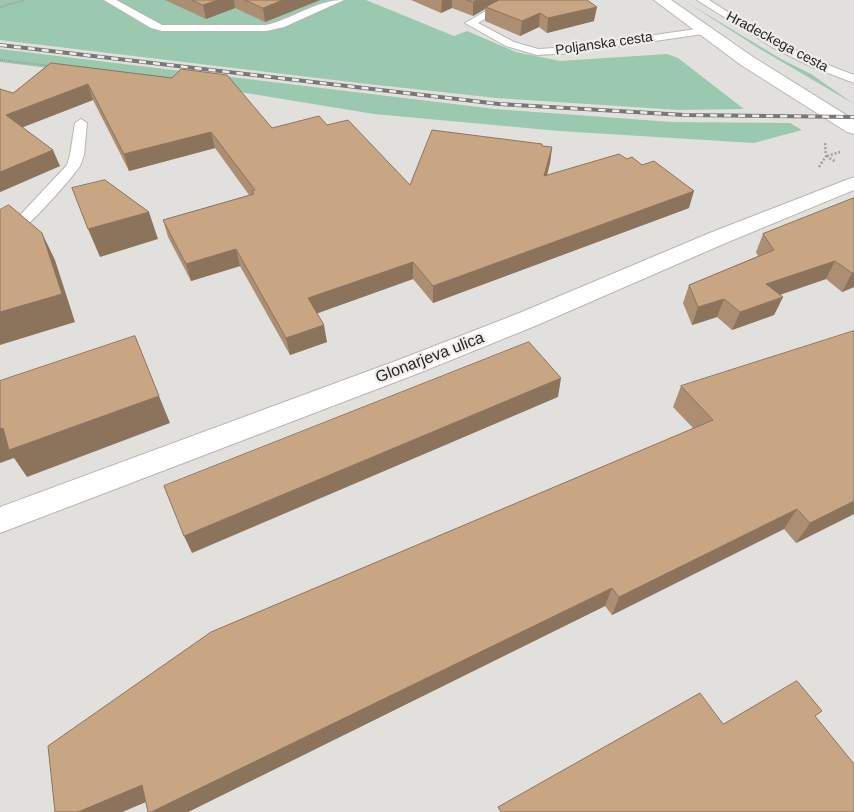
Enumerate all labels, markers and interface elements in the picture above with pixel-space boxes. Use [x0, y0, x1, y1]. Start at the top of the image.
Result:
street label: Hradeckega cesta [723, 8, 831, 76]
street label: Poljanska cesta [554, 29, 654, 59]
street label: Glonarjeva ulica [373, 328, 487, 388]

